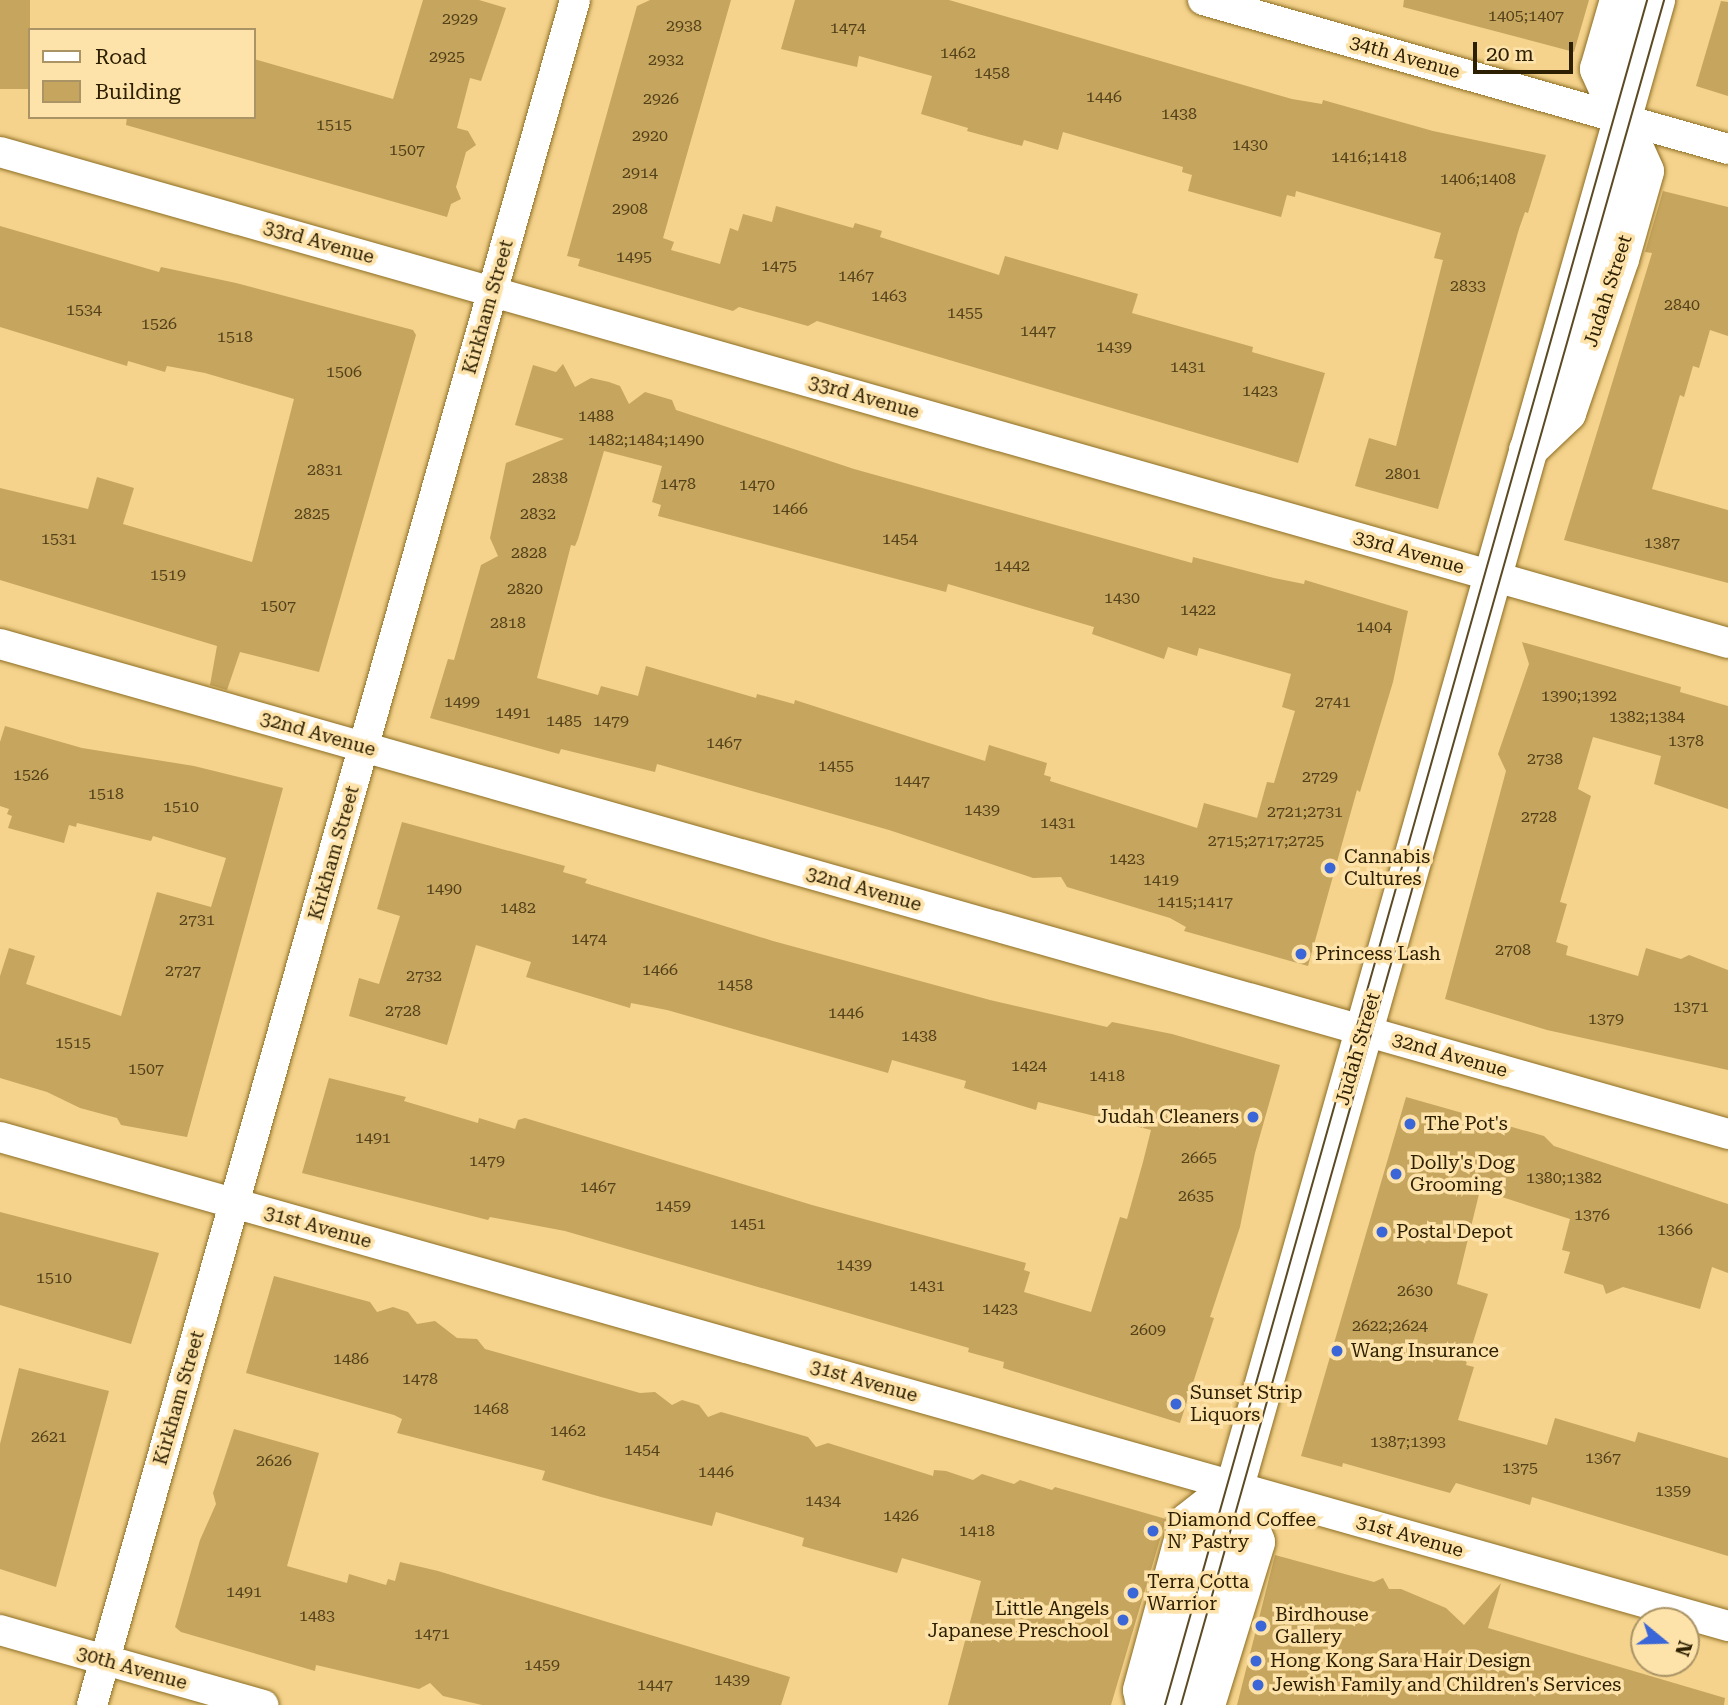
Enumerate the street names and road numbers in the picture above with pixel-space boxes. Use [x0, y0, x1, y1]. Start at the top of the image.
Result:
street label: 34th Avenue [1347, 30, 1463, 84]
street label: 33rd Avenue [261, 215, 377, 269]
street label: Judah Street [1579, 232, 1637, 350]
street label: Kirkham Street [458, 237, 518, 377]
street label: 33rd Avenue [806, 370, 922, 424]
street label: 33rd Avenue [1351, 525, 1467, 579]
street label: 32nd Avenue [258, 707, 378, 761]
street label: Kirkham Street [304, 783, 364, 923]
street label: 32nd Avenue [804, 862, 924, 916]
street label: Judah Street [1331, 990, 1385, 1108]
street label: 32nd Avenue [1390, 1028, 1510, 1082]
street label: 31st Avenue [262, 1201, 374, 1253]
street label: Kirkham Street [149, 1328, 209, 1468]
street label: 31st Avenue [808, 1355, 920, 1407]
street label: 31st Avenue [1354, 1510, 1466, 1562]
street label: 30th Avenue [74, 1641, 190, 1695]

